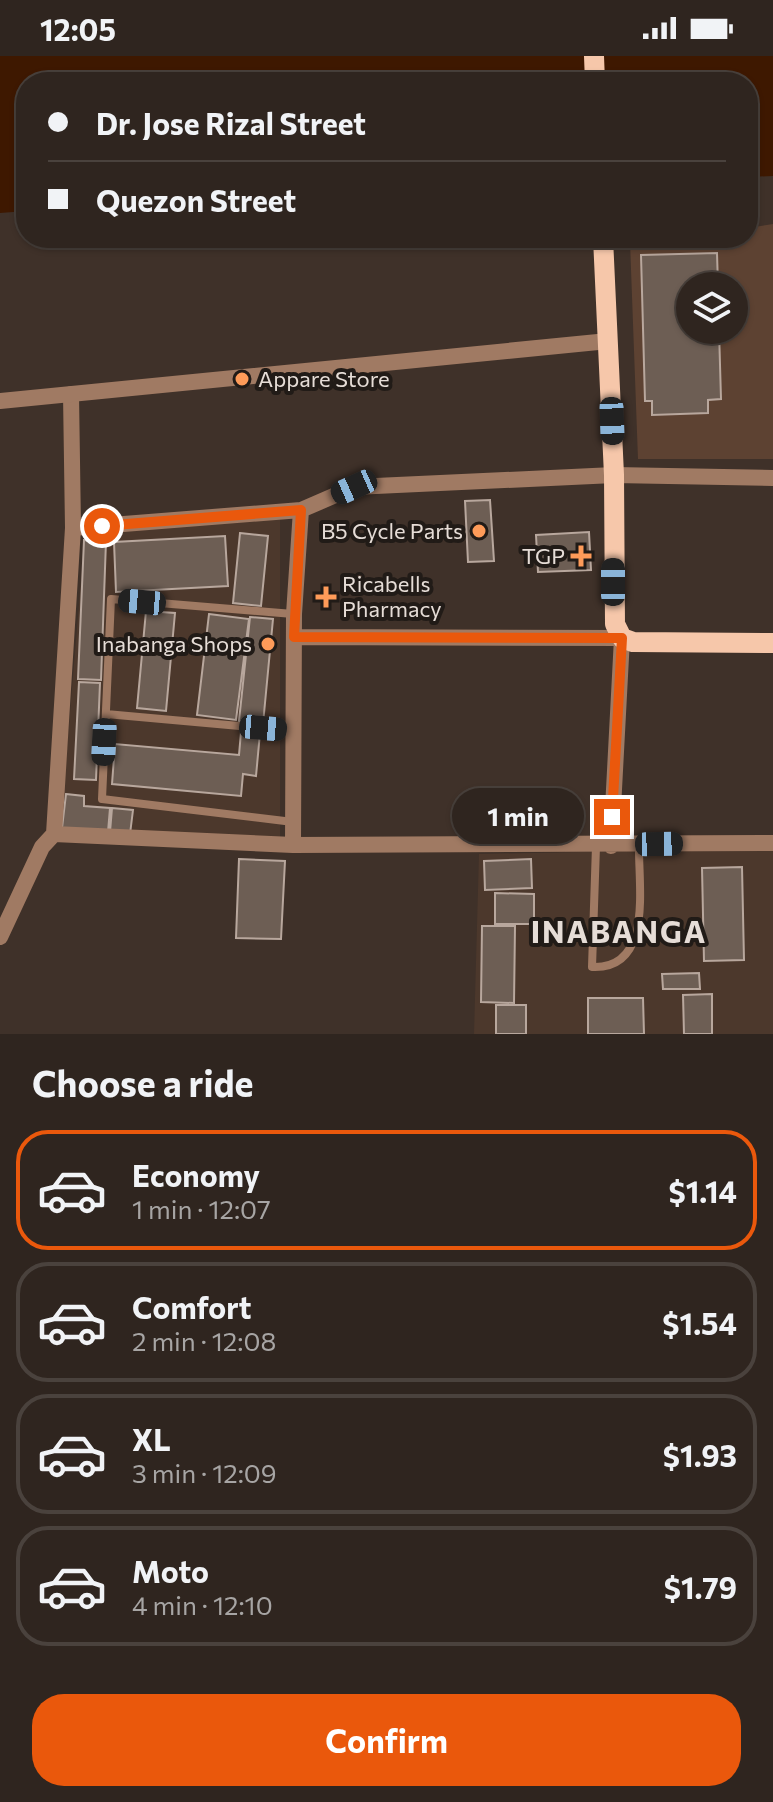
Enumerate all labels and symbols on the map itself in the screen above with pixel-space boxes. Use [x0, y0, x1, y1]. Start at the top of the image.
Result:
place label: Appare Store [258, 365, 390, 392]
marker: Appare Store [233, 370, 251, 388]
car [599, 397, 625, 445]
car [327, 466, 381, 508]
route start [84, 508, 120, 544]
place label: B5 Cycle Parts [321, 517, 463, 544]
marker: B5 Cycle Parts [470, 522, 488, 540]
place label: TGP [522, 542, 565, 569]
marker: TGP [572, 547, 590, 565]
car [601, 558, 625, 606]
place label: Ricabells Pharmacy [342, 570, 442, 622]
car [117, 588, 167, 616]
marker: Ricabells Pharmacy [317, 588, 335, 606]
place label: Inabanga Shops [96, 630, 252, 657]
marker: Inabanga Shops [259, 635, 277, 653]
car [238, 714, 288, 742]
car [91, 717, 117, 767]
callout: 1 min [452, 789, 584, 845]
route end [594, 799, 630, 835]
car [635, 832, 683, 856]
district label: INABANGA [531, 912, 707, 949]

